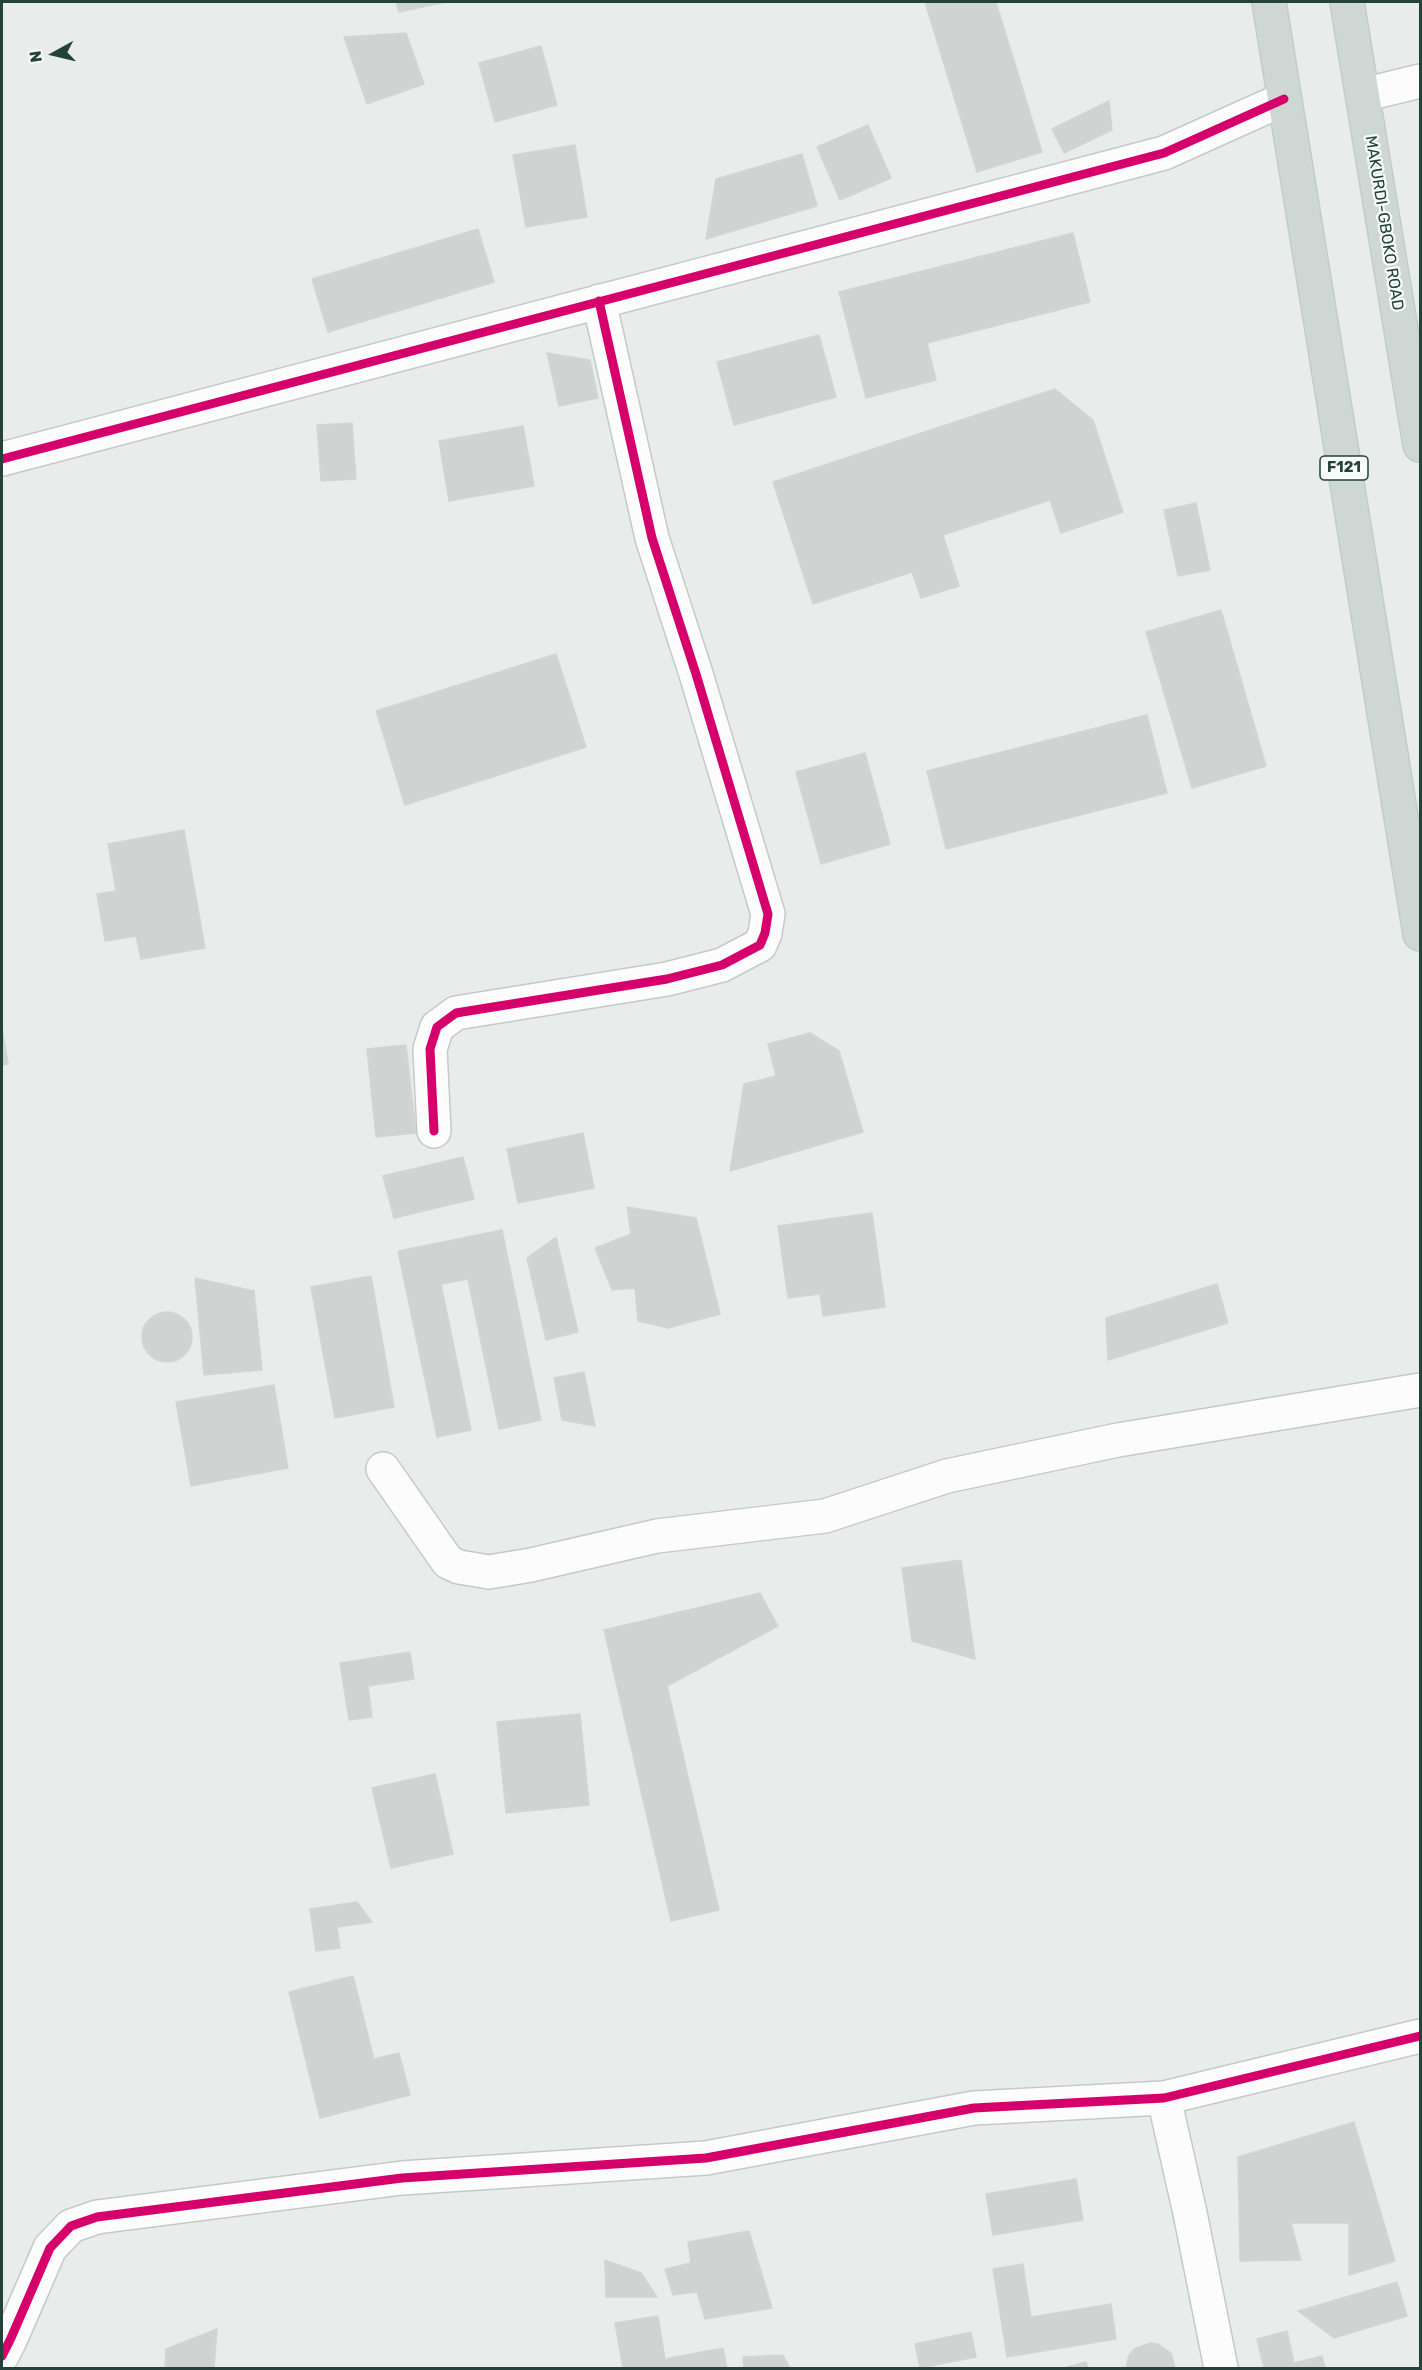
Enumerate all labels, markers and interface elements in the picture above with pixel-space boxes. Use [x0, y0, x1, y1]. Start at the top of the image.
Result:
north arrow [24, 24, 84, 84]
text: N [25, 50, 46, 64]
street label: MAKURDI-GBOKO ROAD [1361, 134, 1407, 312]
road number: F121 [1320, 456, 1368, 480]

